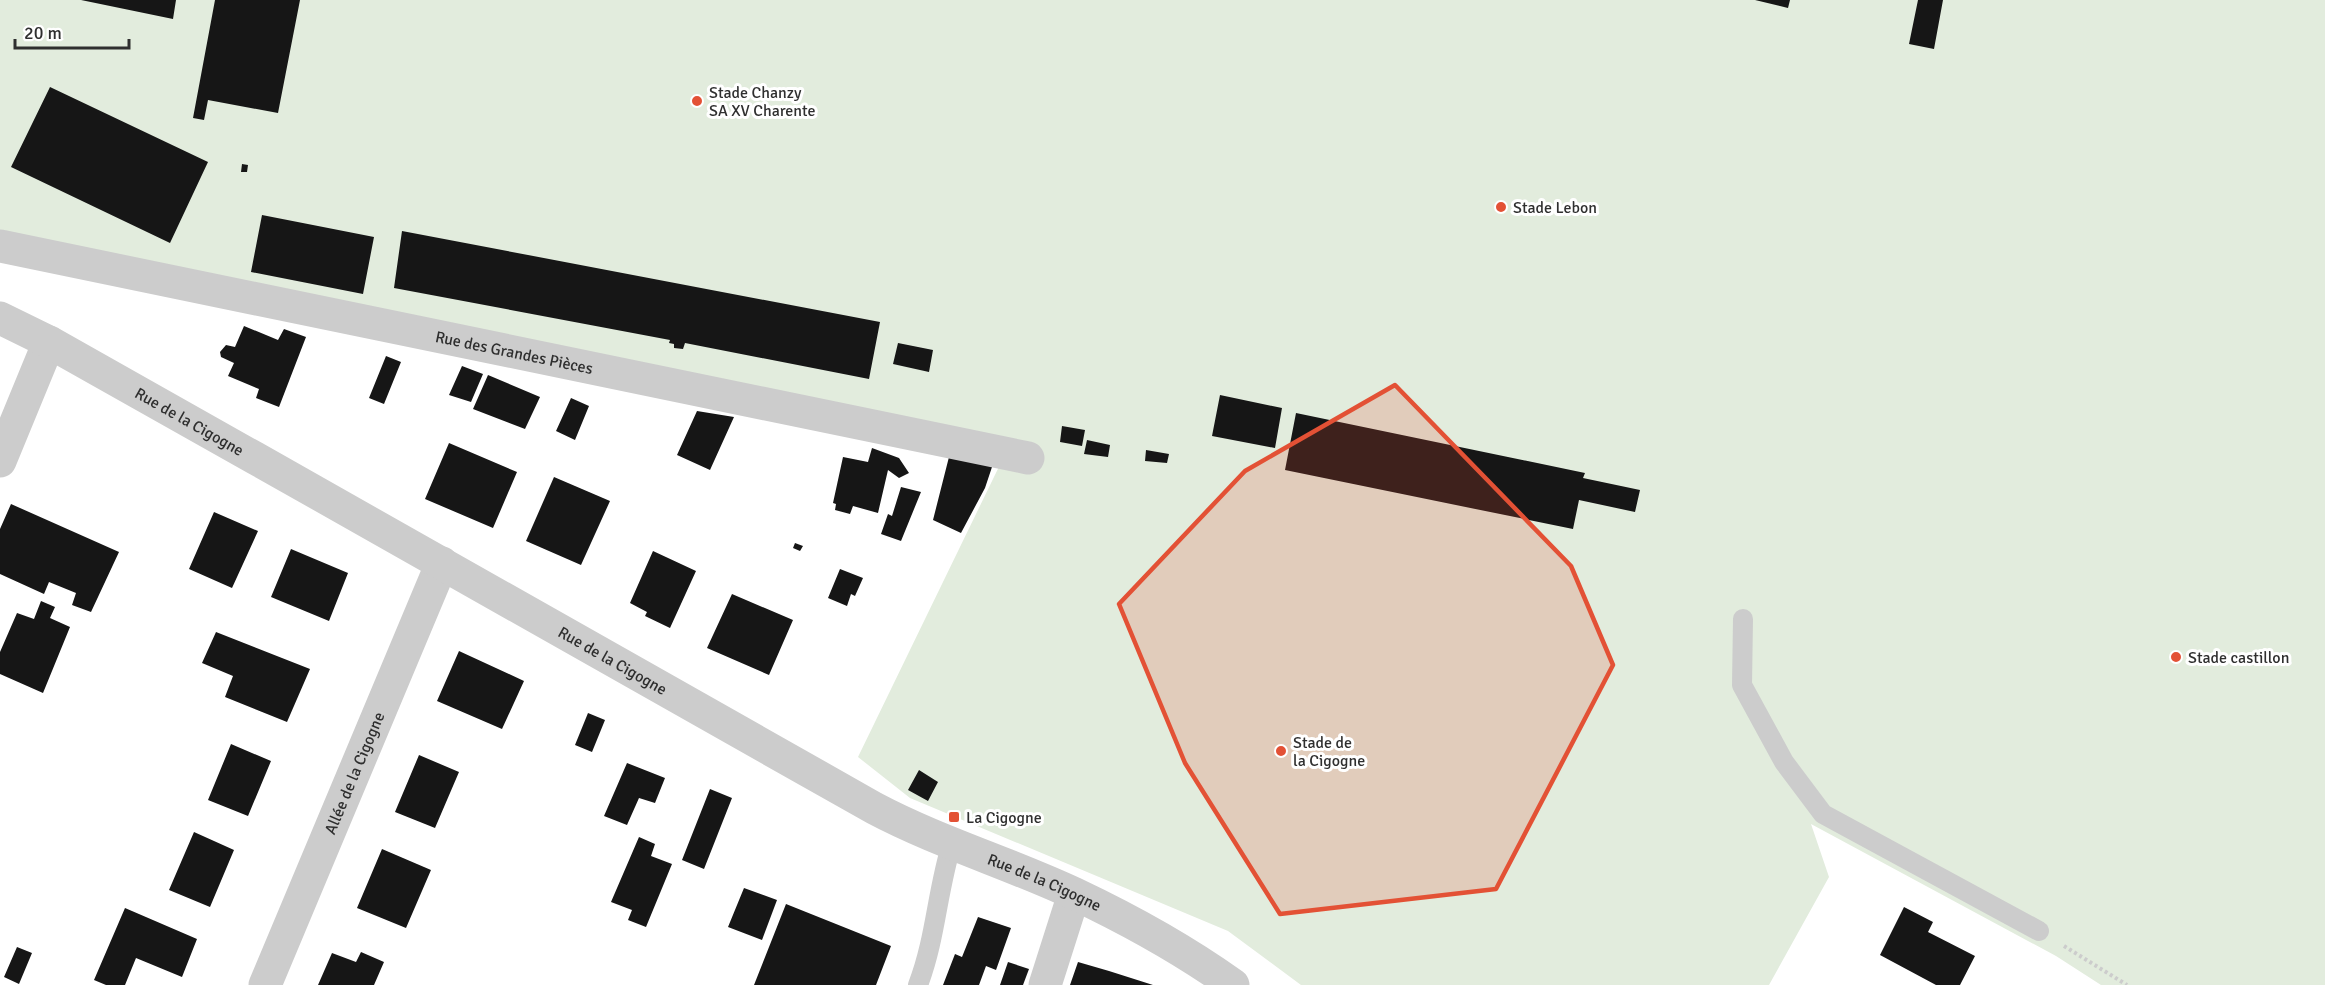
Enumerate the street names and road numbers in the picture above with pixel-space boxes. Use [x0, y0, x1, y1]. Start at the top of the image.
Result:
street label: Rue des Grandes Pièces [433, 327, 595, 379]
street label: Rue de la Cigogne [131, 383, 247, 461]
street label: Rue de la Cigogne [554, 622, 670, 700]
street label: Allée de la Cigogne [320, 709, 389, 837]
street label: Rue de la Cigogne [984, 850, 1104, 916]

